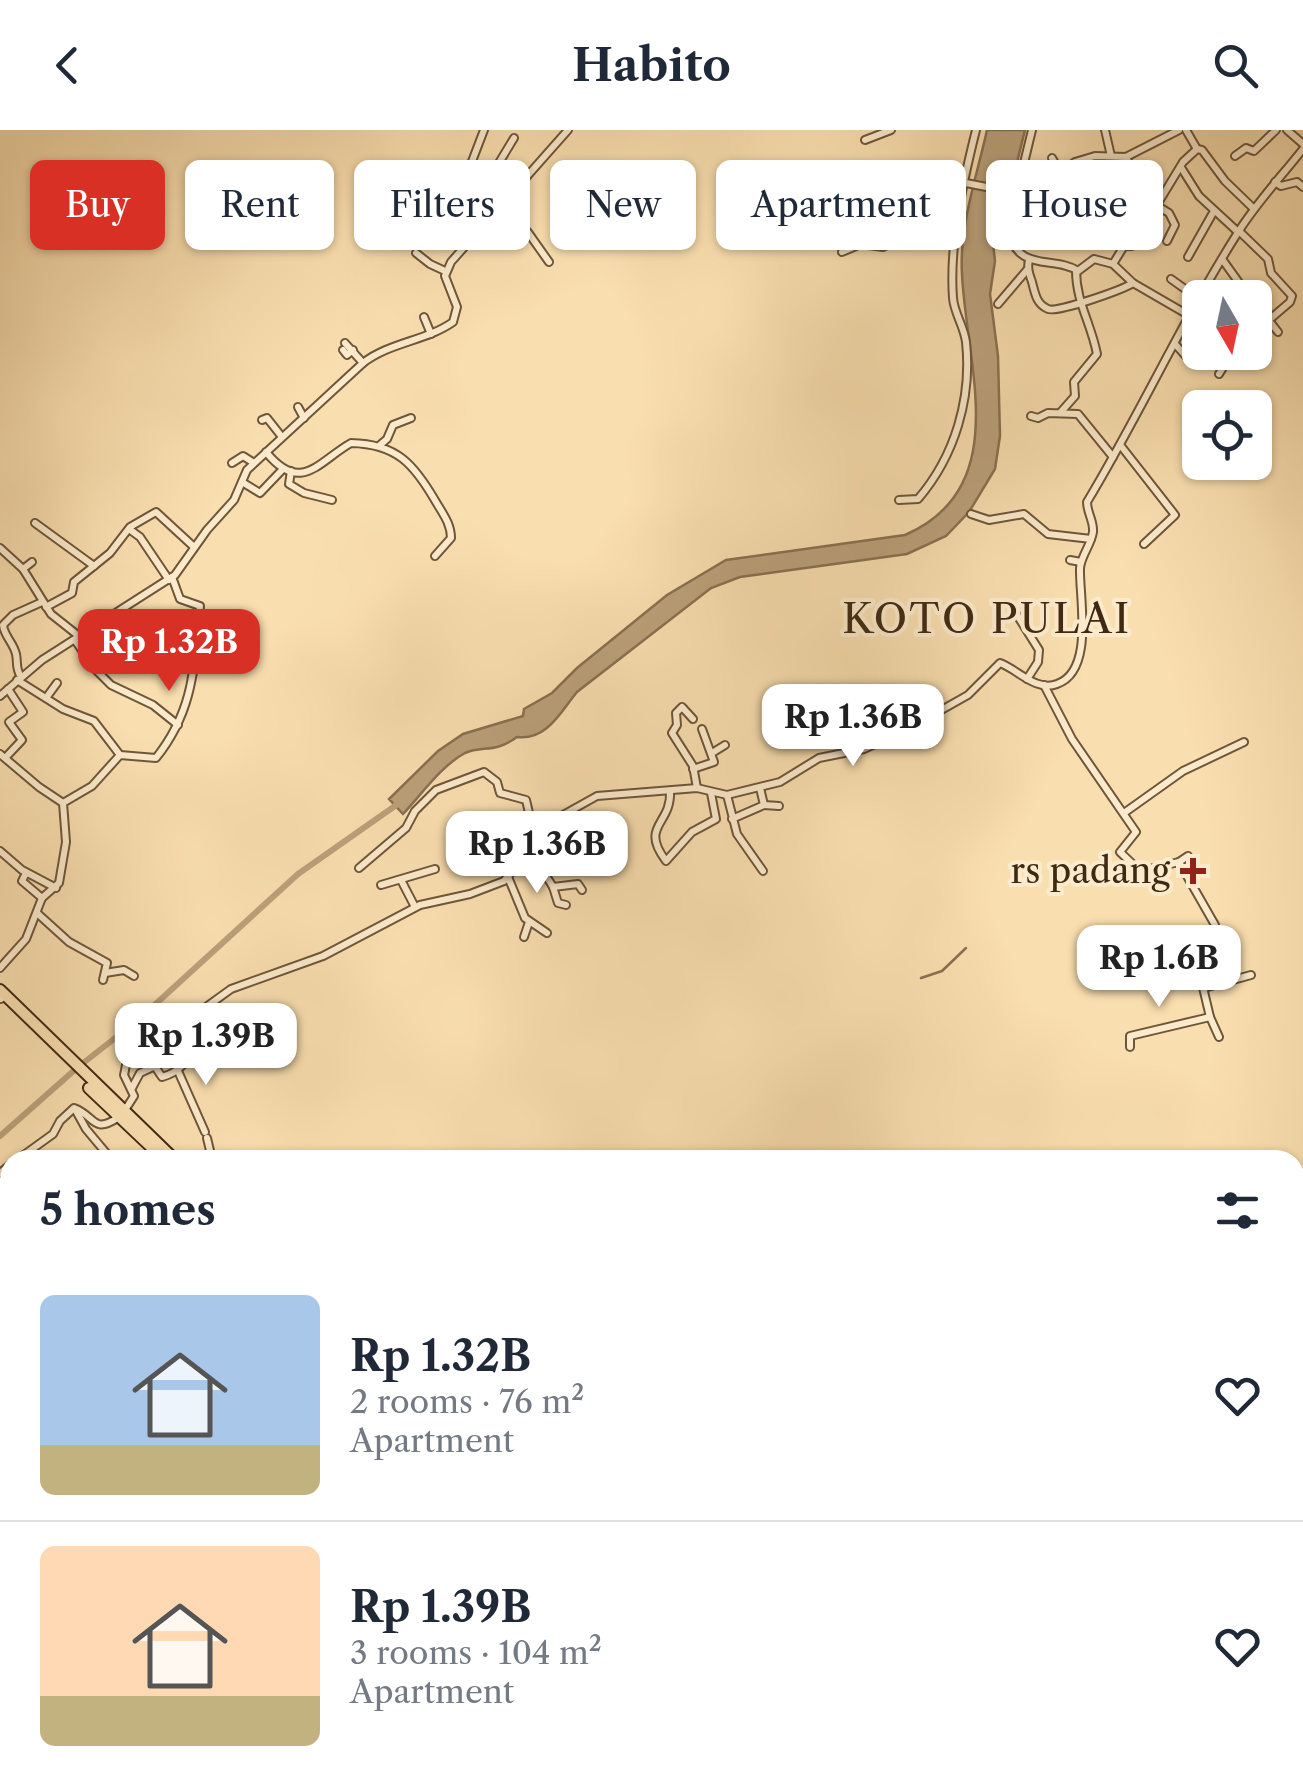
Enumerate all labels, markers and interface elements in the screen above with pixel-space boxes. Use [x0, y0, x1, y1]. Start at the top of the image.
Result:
text: Habito [572, 37, 731, 93]
icon: back [40, 38, 95, 93]
icon: search [1208, 38, 1263, 93]
chip: Buy [30, 160, 165, 250]
chip: Rent [185, 160, 334, 250]
chip: Filters [354, 160, 530, 250]
chip: New [550, 160, 696, 250]
chip: Apartment [716, 160, 966, 250]
chip: House [986, 160, 1163, 250]
north arrow [1182, 280, 1272, 370]
map controls [1182, 280, 1272, 480]
button: locate [1182, 390, 1272, 480]
district label: KOTO PULAI [842, 594, 1132, 643]
pin: Rp 1.32B [66, 609, 272, 694]
text: Rp 1.32B [100, 622, 238, 661]
pin: Rp 1.36B [750, 684, 956, 769]
text: Rp 1.36B [784, 697, 922, 736]
pin: Rp 1.36B [434, 811, 640, 896]
text: Rp 1.36B [468, 824, 606, 863]
place label: rs padang [1011, 849, 1171, 892]
marker: rs padang [1180, 858, 1206, 884]
pin: Rp 1.6B [1067, 925, 1251, 1010]
text: Rp 1.6B [1099, 938, 1219, 977]
pin: Rp 1.39B [103, 1003, 309, 1088]
text: Rp 1.39B [137, 1016, 275, 1055]
icon: filters [1210, 1183, 1265, 1238]
text: 5 homes [40, 1184, 216, 1236]
text: Rp 1.32B [350, 1330, 531, 1382]
icon: home [120, 1335, 240, 1455]
icon: heart [1210, 1368, 1265, 1423]
text: 2 rooms · 76 m² [350, 1382, 584, 1421]
text: Apartment [350, 1421, 514, 1460]
text: Rp 1.39B [350, 1581, 532, 1633]
icon: home [120, 1586, 240, 1706]
icon: heart [1210, 1619, 1265, 1674]
text: 3 rooms · 104 m² [350, 1633, 602, 1672]
text: Apartment [350, 1672, 514, 1711]

